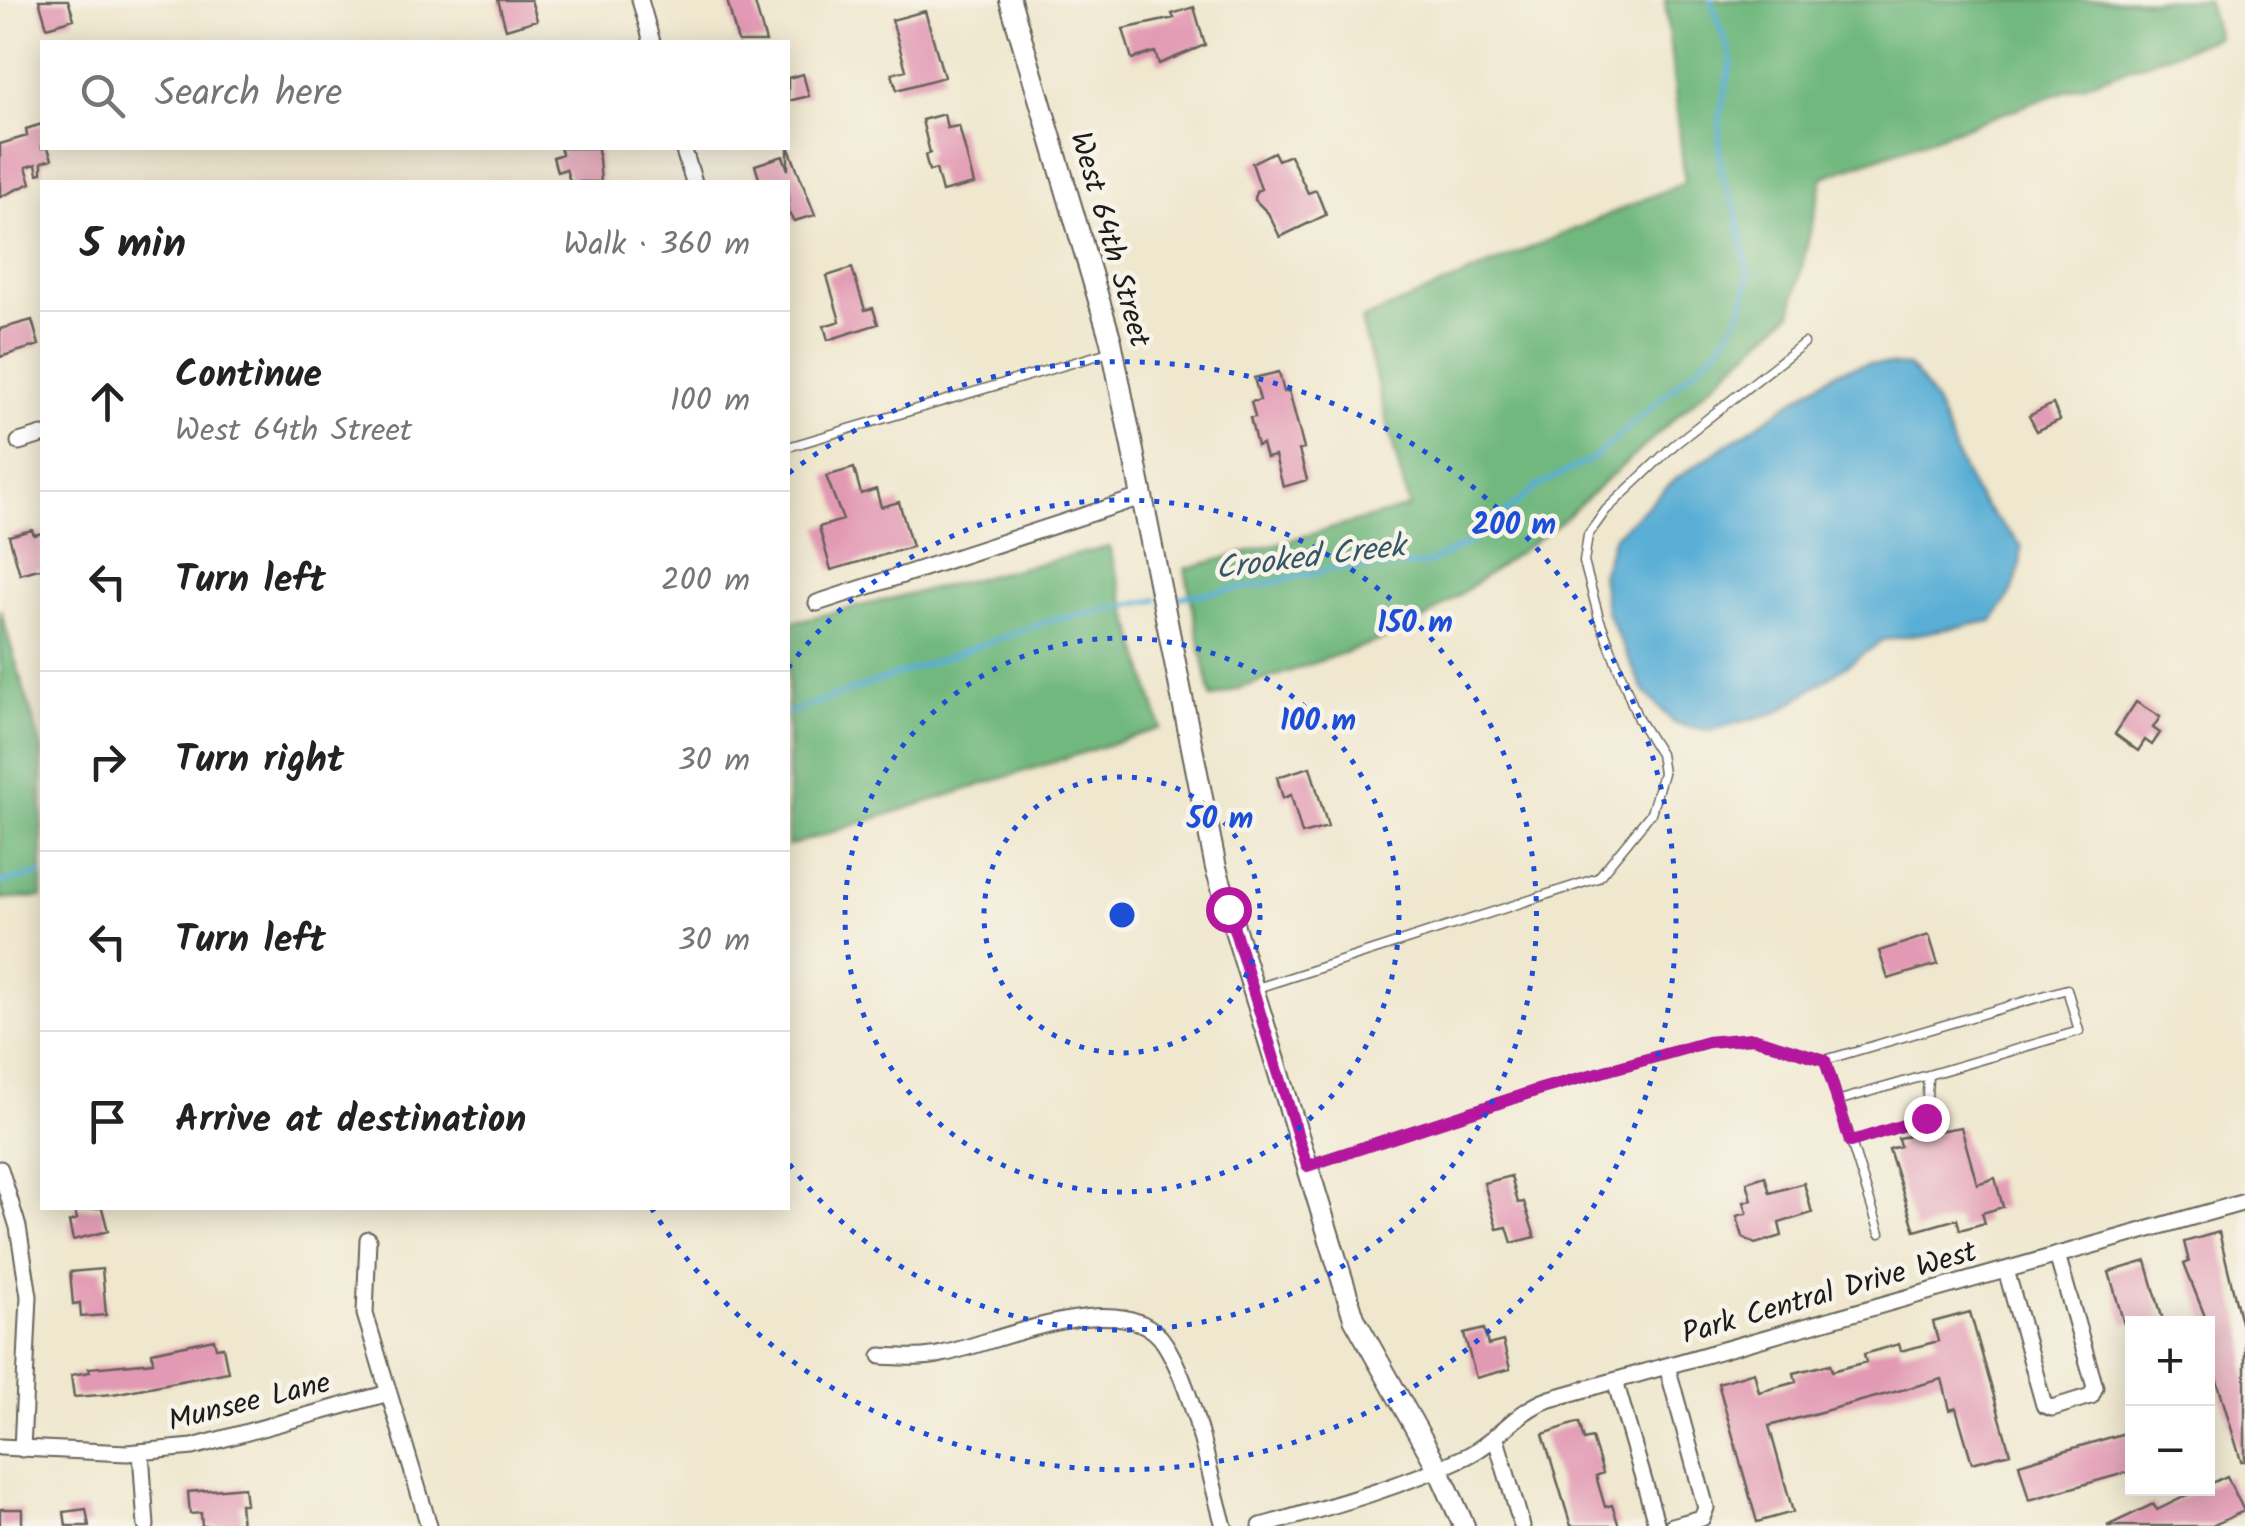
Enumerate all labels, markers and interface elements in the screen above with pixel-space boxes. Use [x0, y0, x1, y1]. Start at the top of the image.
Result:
search box [40, 40, 790, 150]
text: Search here [155, 65, 342, 125]
icon: search [75, 68, 130, 123]
street label: West 64th Street [1055, 126, 1163, 353]
text: 5 min [80, 212, 186, 279]
text: Walk · 360 m [564, 220, 750, 271]
text: Continue [175, 346, 322, 406]
icon: ahead [80, 374, 135, 429]
text: 100 m [670, 376, 750, 427]
text: West 64th Street [175, 406, 412, 457]
text: 200 m [1472, 502, 1556, 550]
water label: Crooked Creek [1213, 521, 1412, 595]
text: Turn left [175, 551, 326, 611]
icon: left [80, 554, 135, 609]
text: 200 m [661, 556, 750, 607]
text: 150 m [1377, 600, 1453, 648]
text: 100 m [1280, 698, 1356, 746]
text: Turn right [175, 731, 344, 791]
icon: right [80, 734, 135, 789]
text: 30 m [677, 736, 750, 787]
text: 50 m [1186, 796, 1253, 844]
route start [1206, 887, 1252, 933]
centre of rings [1104, 897, 1140, 933]
text: Turn left [175, 911, 326, 971]
icon: left [80, 914, 135, 969]
text: 30 m [677, 916, 750, 967]
text: Arrive at destination [175, 1091, 526, 1151]
icon: arrive [80, 1094, 135, 1149]
route end [1904, 1096, 1950, 1142]
street label: Park Central Drive West [1676, 1229, 1983, 1359]
map controls [2125, 1316, 2215, 1496]
button: + [2125, 1316, 2215, 1406]
street label: Munsee Lane [163, 1360, 336, 1446]
button: − [2125, 1406, 2215, 1496]

